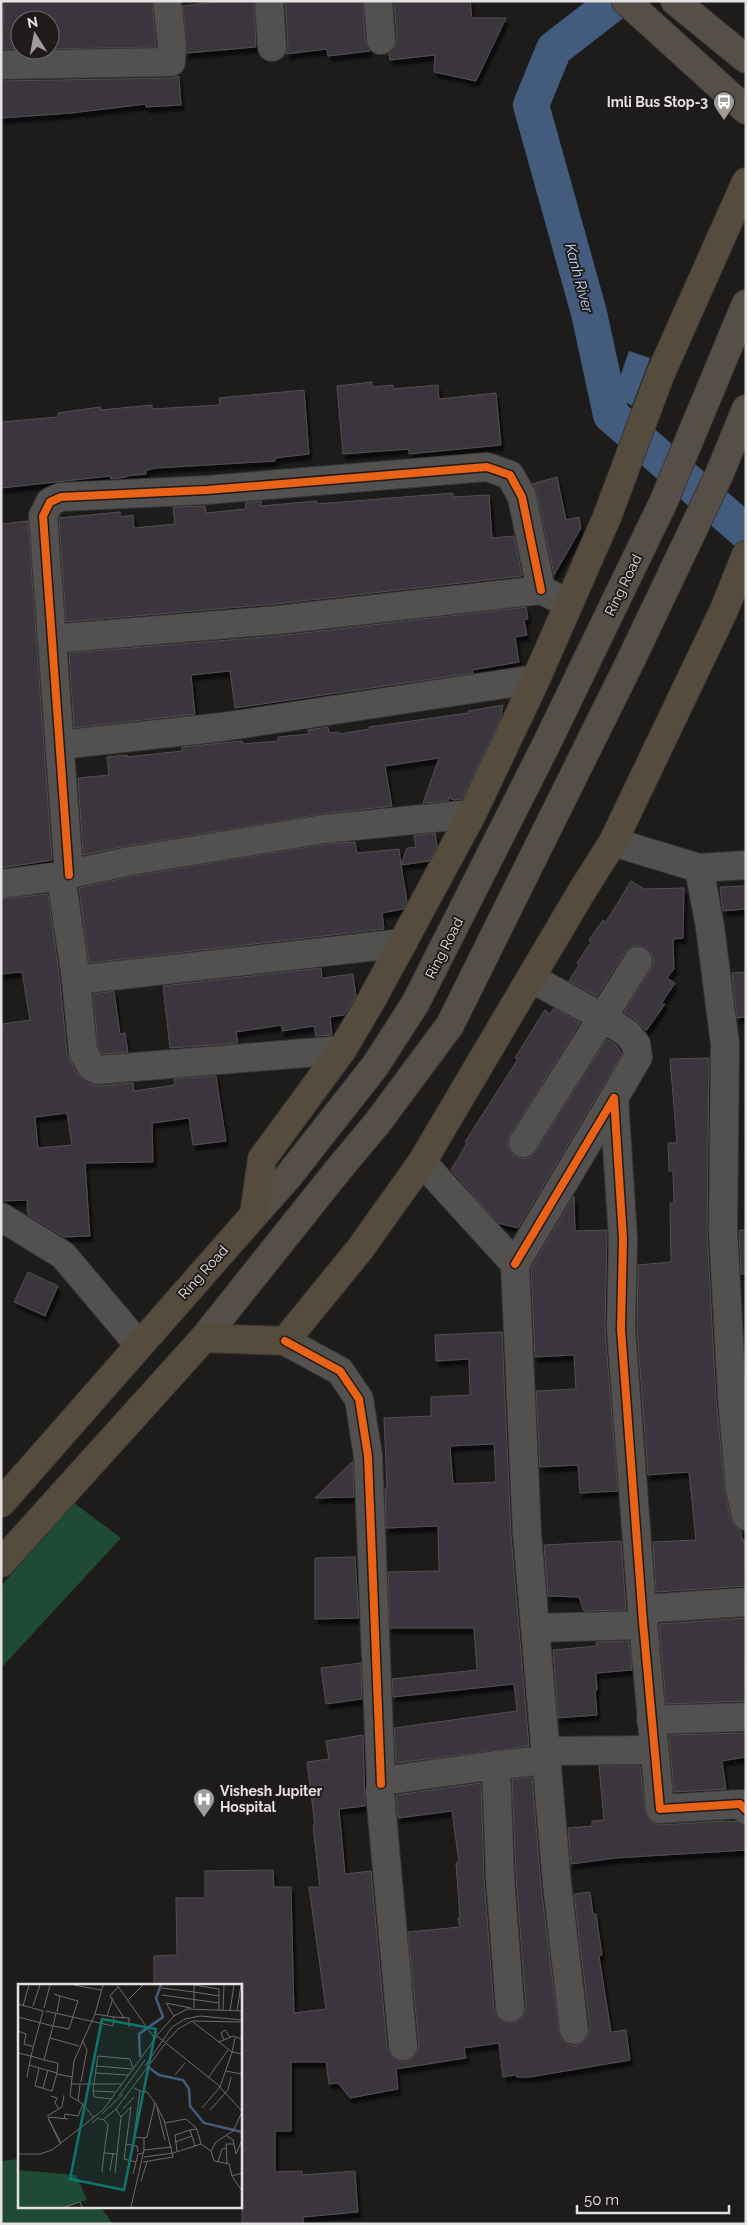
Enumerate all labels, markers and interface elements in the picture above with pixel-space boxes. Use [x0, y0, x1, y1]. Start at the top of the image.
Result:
north arrow [10, 10, 60, 60]
text: N [26, 13, 39, 31]
bus stop icon: Imli Bus Stop-3 [712, 90, 736, 121]
place label: Imli Bus Stop-3 [607, 94, 708, 110]
water label: Kanh River [561, 241, 597, 316]
street label: Ring Road [601, 552, 645, 618]
street label: Ring Road [422, 915, 466, 981]
street label: Ring Road [175, 1242, 231, 1302]
place label: Vishesh Jupiter Hospital [220, 1783, 323, 1815]
hospital icon: Vishesh Jupiter Hospital [192, 1787, 216, 1818]
inset map [18, 1984, 241, 2208]
scale bar [577, 2182, 730, 2214]
text: 50 m [584, 2191, 619, 2209]

